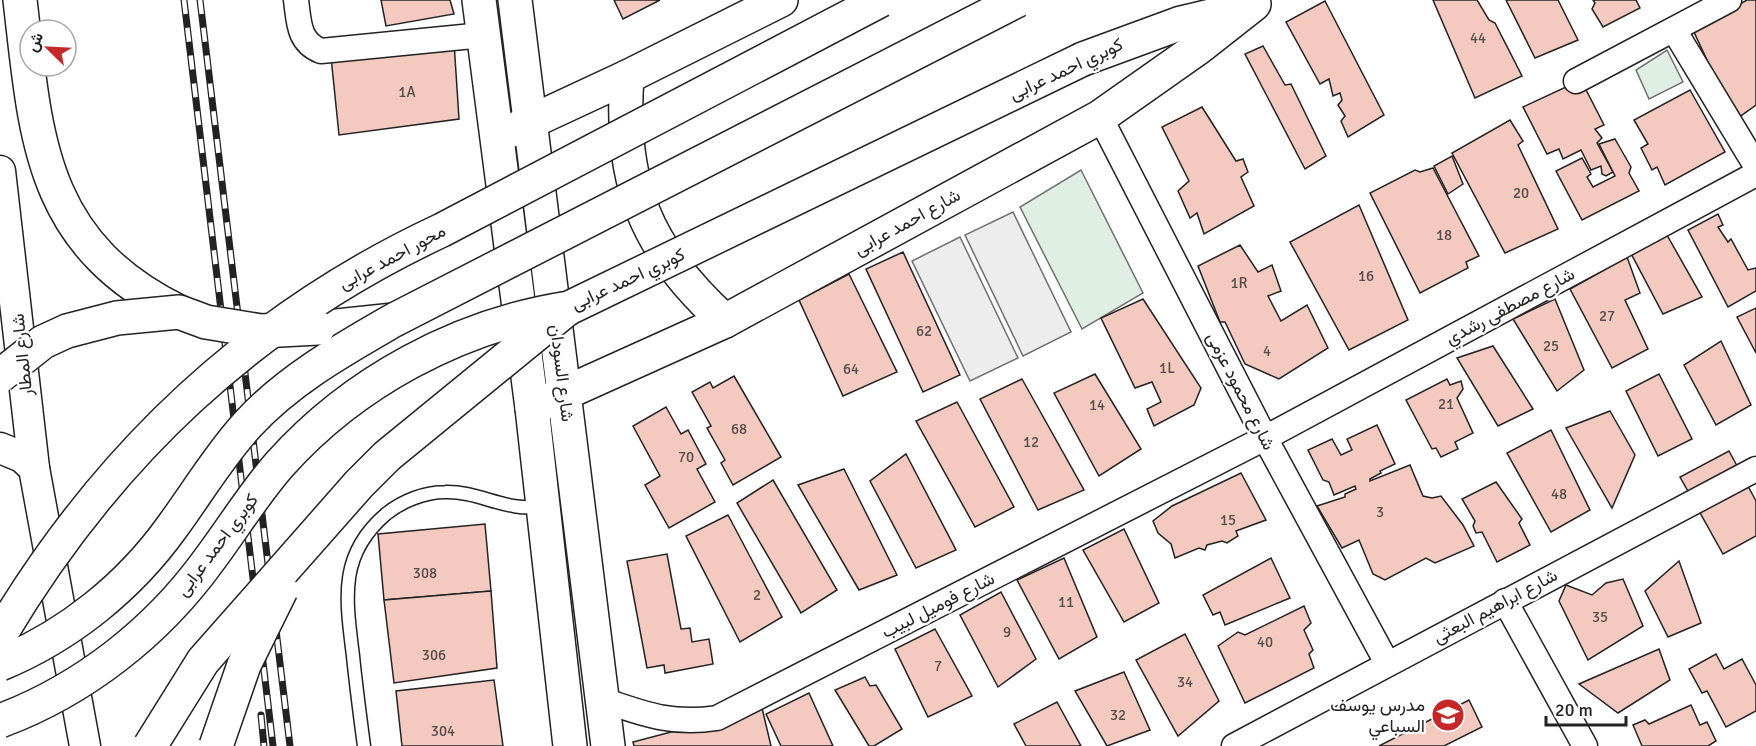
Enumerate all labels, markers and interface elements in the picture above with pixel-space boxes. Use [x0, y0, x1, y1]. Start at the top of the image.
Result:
north arrow [18, 18, 78, 78]
text: ش [22, 29, 48, 55]
house number: 44 [1470, 29, 1486, 47]
street label: كوبري احمد عرابى [1006, 33, 1128, 109]
house number: 1A [398, 83, 416, 101]
street label: شارع احمد عرابى [850, 184, 965, 261]
house number: 20 [1513, 184, 1529, 202]
street label: محور احمد عرابى [335, 220, 449, 294]
house number: 18 [1436, 226, 1452, 244]
street label: كوبري احمد عرابى [568, 243, 690, 319]
street label: شارع مصطفى رشدي [1442, 263, 1580, 353]
house number: 16 [1358, 267, 1374, 285]
house number: 1R [1230, 274, 1248, 292]
house number: 27 [1599, 307, 1615, 325]
street label: شارع المطار [7, 313, 38, 398]
house number: 62 [916, 322, 932, 340]
street label: شارع السودان [544, 323, 579, 423]
street label: شارع محمود عزمى [1201, 328, 1280, 454]
house number: 25 [1543, 337, 1559, 355]
house number: 4 [1263, 342, 1271, 360]
house number: 1L [1159, 359, 1175, 377]
house number: 64 [843, 360, 859, 378]
house number: 21 [1438, 395, 1454, 413]
house number: 14 [1089, 396, 1105, 414]
house number: 68 [731, 420, 747, 438]
house number: 12 [1023, 433, 1039, 451]
house number: 70 [678, 448, 694, 466]
house number: 48 [1551, 485, 1567, 503]
street label: كوبري احمد عرابى [171, 489, 266, 603]
house number: 3 [1376, 503, 1384, 521]
house number: 15 [1220, 511, 1236, 529]
house number: 308 [413, 564, 437, 582]
street label: شارع ابراهيم البعثى [1429, 564, 1562, 649]
street label: شارع فوميل لبيب [878, 567, 999, 644]
house number: 2 [753, 586, 761, 604]
house number: 11 [1058, 593, 1074, 611]
house number: 35 [1592, 608, 1608, 626]
house number: 9 [1003, 623, 1011, 641]
house number: 40 [1257, 633, 1273, 651]
house number: 306 [422, 646, 446, 664]
house number: 7 [934, 657, 942, 675]
house number: 34 [1177, 673, 1193, 691]
scale bar [1546, 689, 1626, 727]
place label: مدرس يوسف السباعي [1330, 694, 1425, 741]
school or university icon: مدرس يوسف السباعي [1430, 697, 1466, 733]
text: 20 m [1555, 699, 1593, 721]
house number: 32 [1110, 706, 1126, 724]
house number: 304 [431, 722, 455, 740]

